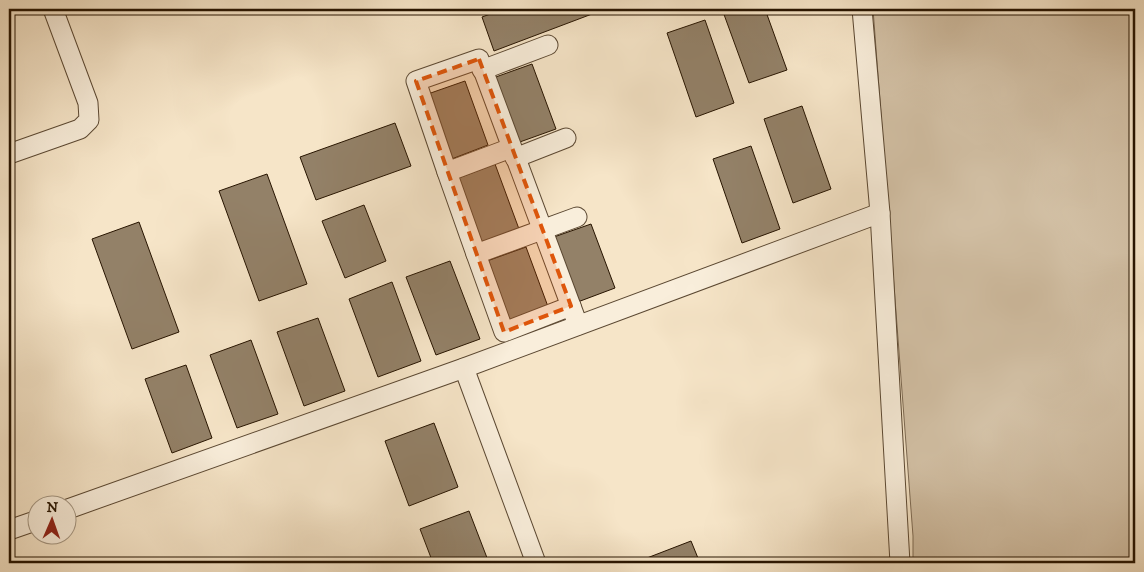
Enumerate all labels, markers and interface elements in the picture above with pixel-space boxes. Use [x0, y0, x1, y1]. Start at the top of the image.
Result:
north arrow [28, 494, 78, 544]
text: N [46, 499, 59, 517]

